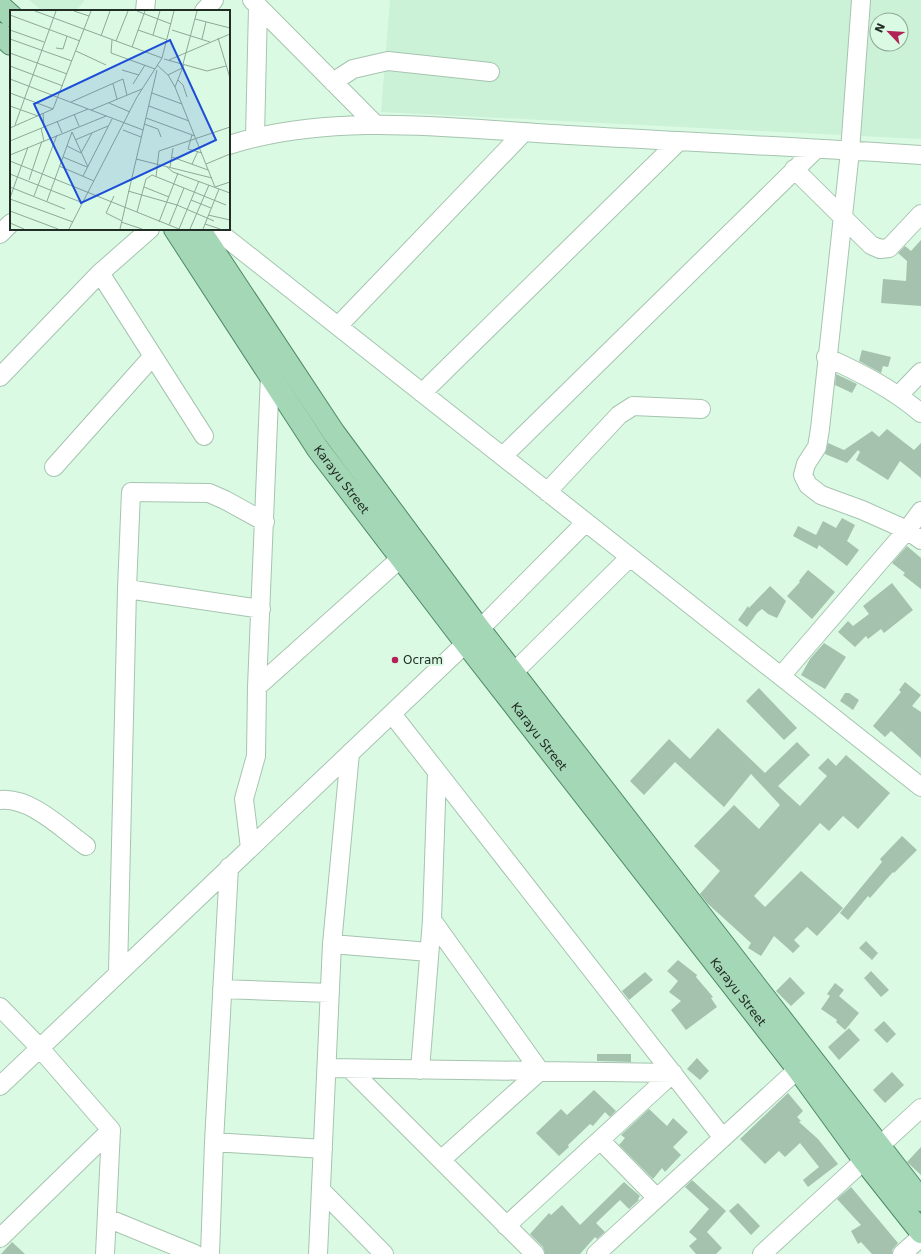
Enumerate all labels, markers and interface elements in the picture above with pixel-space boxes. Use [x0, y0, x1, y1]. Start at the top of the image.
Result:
inset map [10, 10, 230, 230]
north arrow [869, 12, 909, 52]
text: N [873, 21, 888, 35]
street label: Karayu Street [311, 443, 372, 517]
place label: Ocram [403, 653, 443, 667]
marker: Ocram [390, 655, 400, 665]
street label: Karayu Street [508, 700, 570, 774]
street label: Karayu Street [707, 955, 769, 1029]

